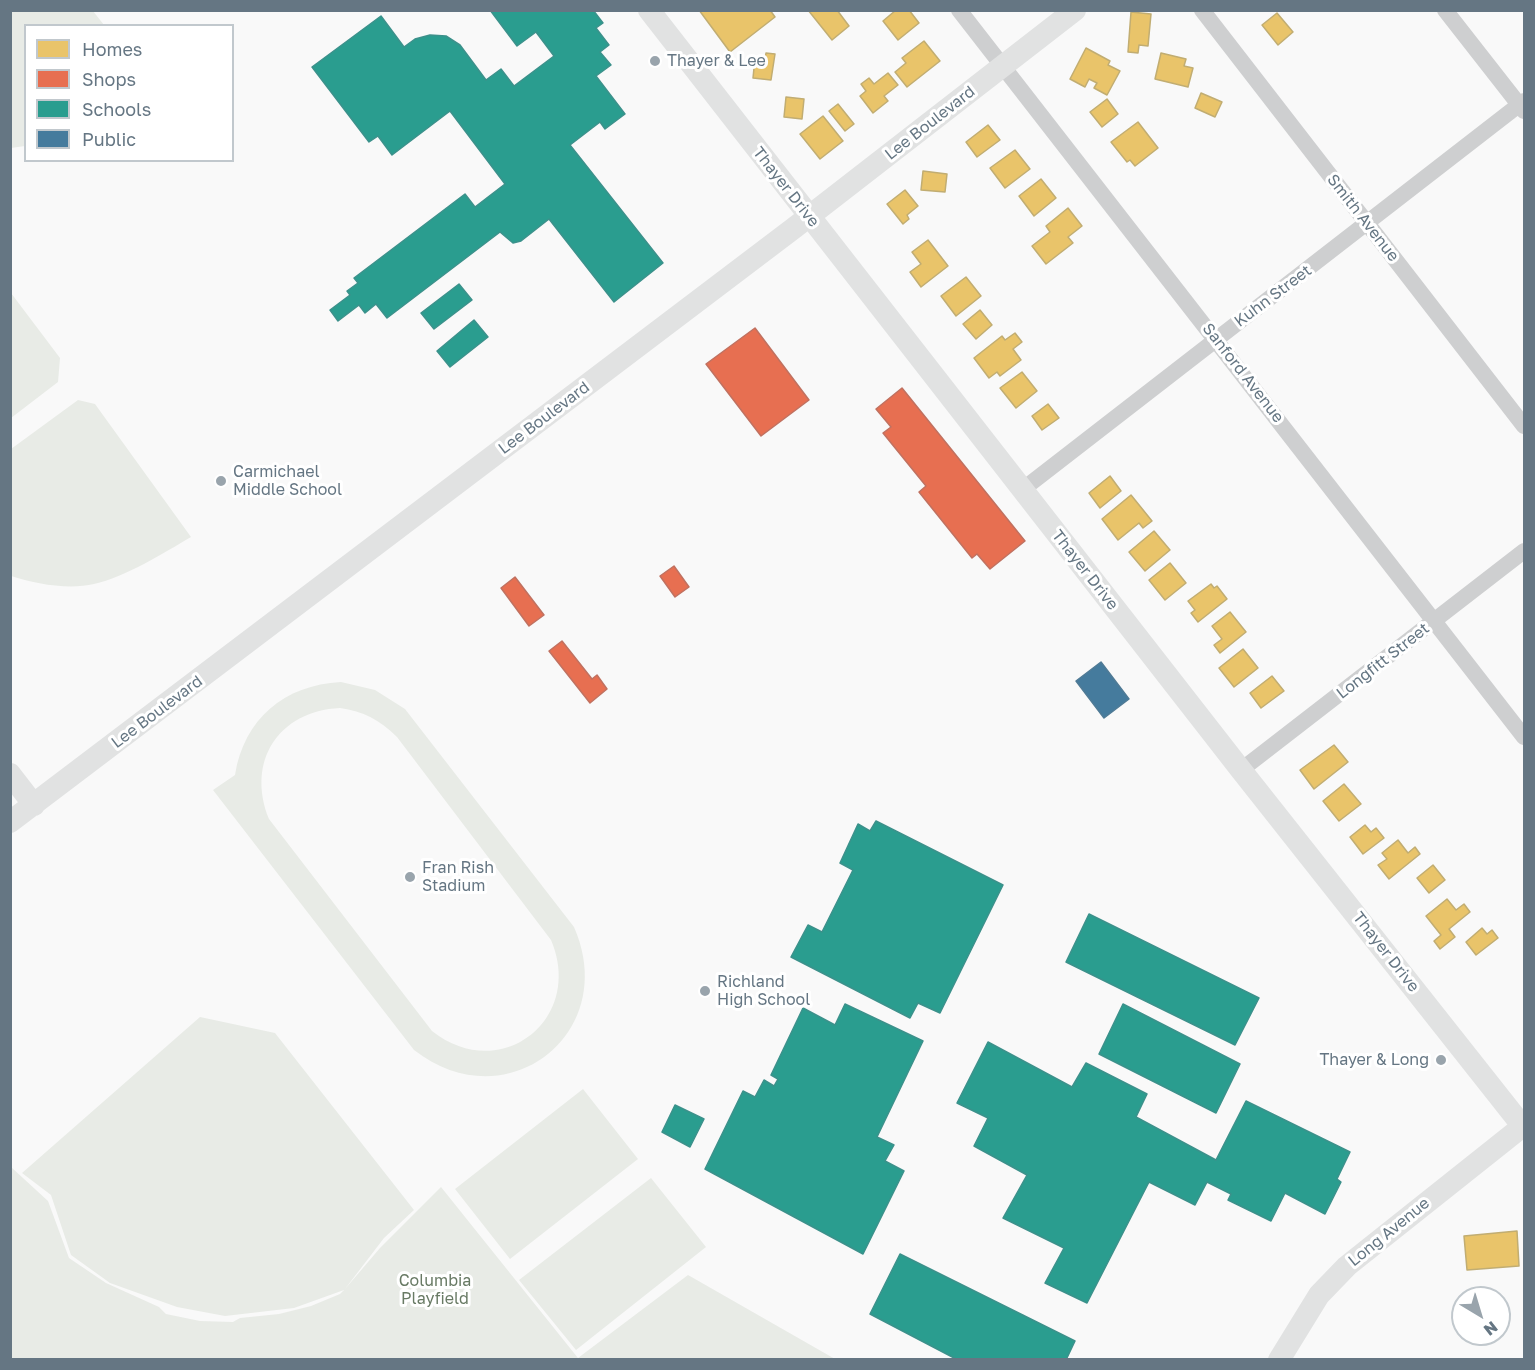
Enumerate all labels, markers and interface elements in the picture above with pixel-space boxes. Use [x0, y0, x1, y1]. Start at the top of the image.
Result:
legend [24, 24, 234, 162]
text: Homes [82, 38, 142, 60]
place label: Thayer & Lee [667, 51, 766, 71]
marker: Thayer & Lee [648, 54, 662, 68]
text: Shops [82, 68, 136, 90]
street label: Lee Boulevard [881, 82, 979, 164]
text: Schools [82, 98, 151, 120]
text: Public [82, 128, 136, 150]
street label: Thayer Drive [749, 143, 823, 231]
street label: Smith Avenue [1323, 171, 1403, 265]
street label: Kuhn Street [1231, 261, 1315, 331]
street label: Sanford Avenue [1198, 319, 1288, 427]
street label: Lee Boulevard [495, 378, 593, 458]
place label: Carmichael Middle School [233, 462, 342, 500]
marker: Carmichael Middle School [214, 474, 228, 488]
street label: Thayer Drive [1048, 526, 1122, 614]
street label: Longfitt Street [1333, 619, 1433, 703]
street label: Lee Boulevard [108, 672, 206, 752]
place label: Fran Rish Stadium [422, 858, 494, 896]
marker: Fran Rish Stadium [403, 870, 417, 884]
street label: Thayer Drive [1349, 908, 1423, 996]
place label: Richland High School [717, 972, 810, 1010]
marker: Richland High School [698, 984, 712, 998]
place label: Thayer & Long [1319, 1050, 1429, 1070]
marker: Thayer & Long [1434, 1053, 1448, 1067]
street label: Long Avenue [1345, 1193, 1433, 1271]
park label: Columbia Playfield [399, 1271, 471, 1309]
north arrow [1451, 1286, 1511, 1346]
text: N [1480, 1317, 1502, 1340]

